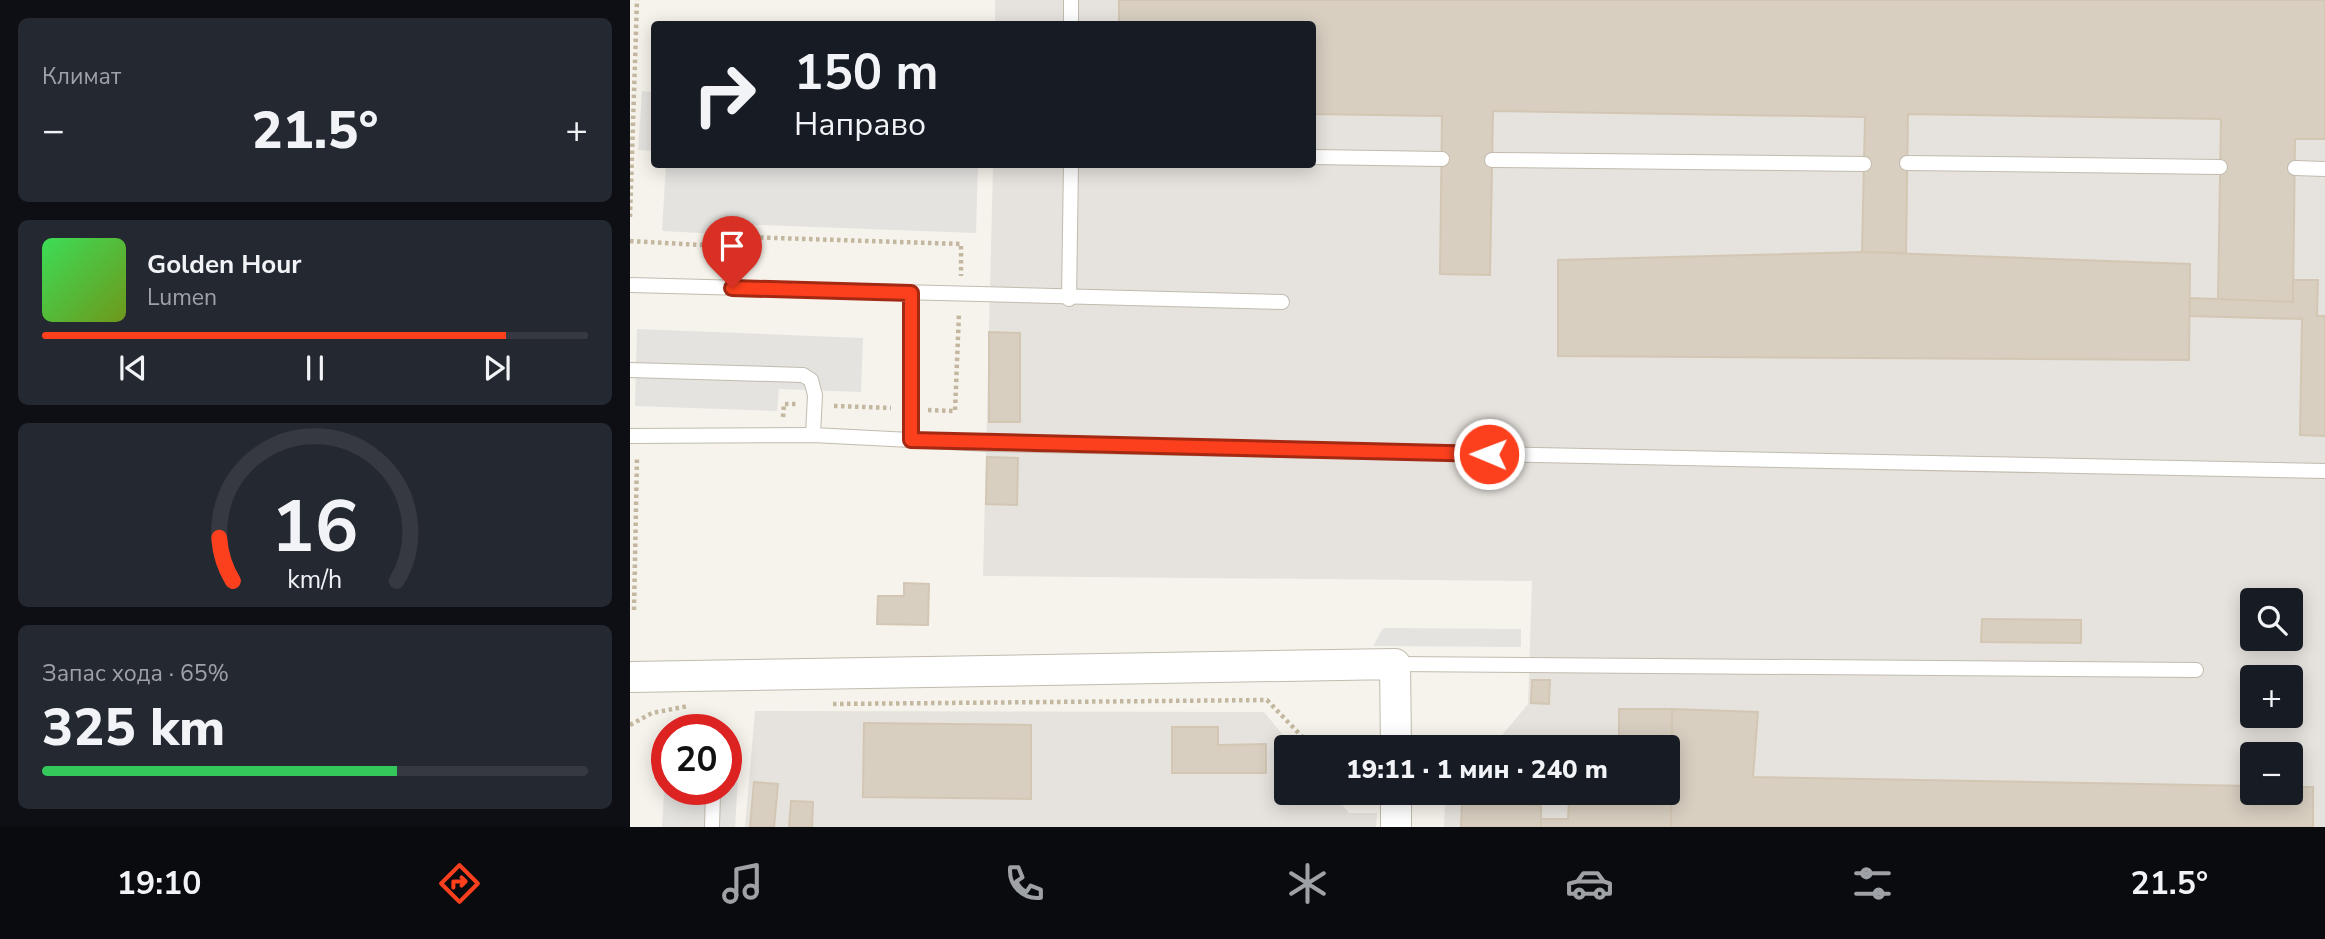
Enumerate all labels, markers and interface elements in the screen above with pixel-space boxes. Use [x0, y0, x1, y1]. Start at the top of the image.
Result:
text: 150 m [794, 39, 938, 106]
icon: right [679, 49, 770, 140]
text: Климат [42, 61, 121, 92]
text: 21.5° [251, 95, 379, 166]
text: Направо [794, 103, 926, 146]
text: − [42, 105, 65, 156]
text: + [565, 105, 588, 156]
pin [702, 216, 762, 288]
icon: arrive [713, 227, 751, 265]
text: Golden Hour [147, 247, 302, 282]
text: Lumen [147, 282, 217, 313]
icon: previous [114, 349, 152, 387]
icon: pause [296, 349, 334, 387]
icon: next [478, 349, 516, 387]
position arrow [1452, 417, 1526, 491]
text: 16 [271, 477, 359, 577]
text: km/h [287, 562, 343, 596]
map controls [2240, 588, 2303, 805]
button: search [2240, 588, 2303, 651]
text: Запас хода · 65% [42, 658, 229, 689]
button: + [2240, 665, 2303, 728]
text: 325 km [42, 692, 225, 763]
speed limit sign: 20 [651, 714, 742, 805]
button: − [2240, 742, 2303, 805]
text: 19:11 · 1 мин · 240 m [1346, 752, 1608, 787]
icon: directions [435, 859, 484, 908]
icon: music [718, 859, 767, 908]
icon: phone [1000, 859, 1049, 908]
icon: climate [1283, 859, 1332, 908]
icon: car [1565, 859, 1614, 908]
icon: filters [1848, 859, 1897, 908]
text: 19:10 [117, 862, 202, 905]
text: 21.5° [2130, 862, 2208, 905]

